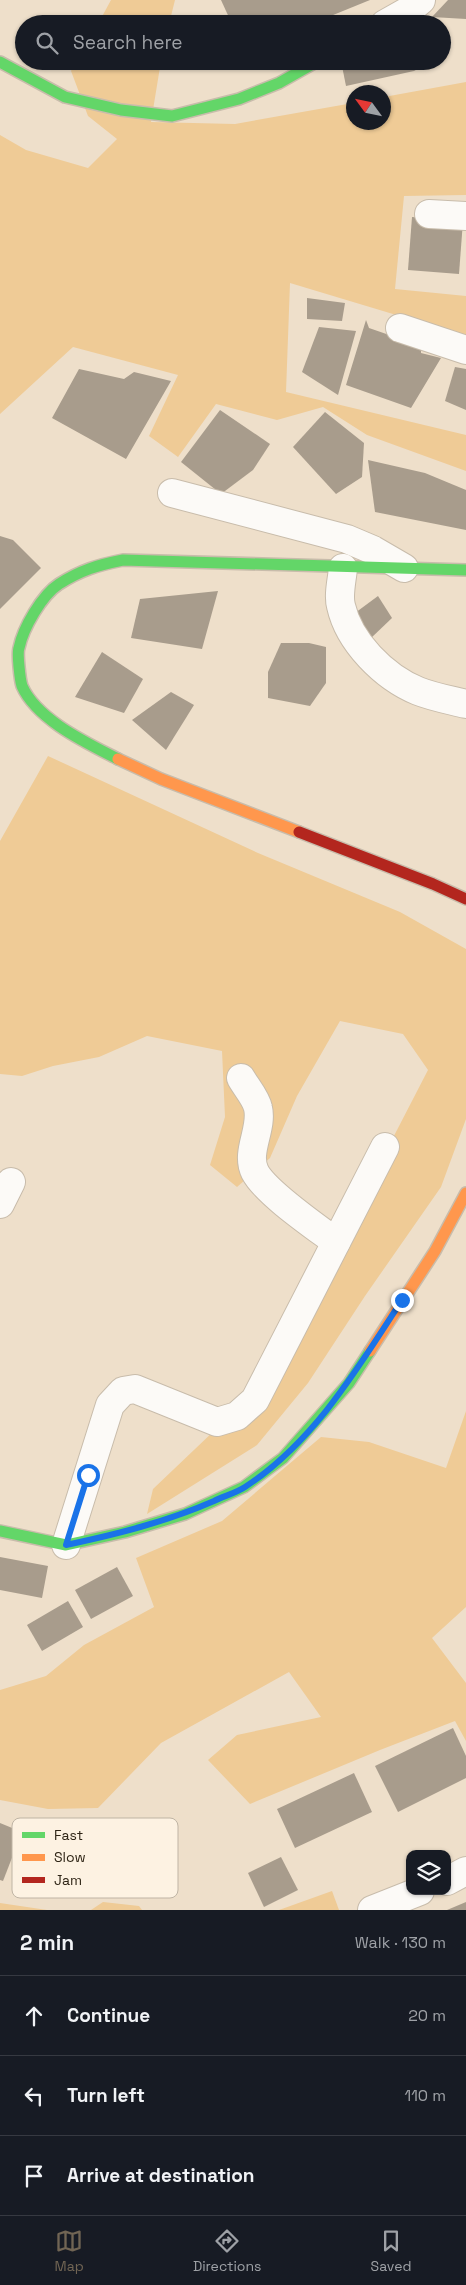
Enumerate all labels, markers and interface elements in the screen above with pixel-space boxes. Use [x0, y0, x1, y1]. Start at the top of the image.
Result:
search box [15, 15, 451, 70]
icon: search [33, 29, 61, 57]
text: Search here [73, 30, 183, 55]
north arrow [346, 85, 391, 130]
route end [391, 1289, 414, 1312]
route start [77, 1464, 100, 1487]
legend [12, 1818, 178, 1898]
text: Fast [54, 1826, 83, 1844]
text: Slow [54, 1848, 86, 1866]
map controls [406, 1850, 451, 1895]
button: layers [406, 1850, 451, 1895]
text: Jam [54, 1871, 82, 1889]
text: 2 min [20, 1929, 74, 1956]
text: Walk · 130 m [355, 1932, 446, 1953]
icon: ahead [20, 2002, 48, 2030]
text: Continue [67, 2003, 150, 2028]
text: 20 m [408, 2005, 446, 2026]
icon: left [20, 2082, 48, 2110]
text: Turn left [67, 2083, 145, 2108]
text: 110 m [404, 2085, 446, 2106]
icon: arrive [20, 2162, 48, 2190]
text: Arrive at destination [67, 2163, 255, 2188]
tab: Map [55, 2227, 84, 2275]
tab: Directions [193, 2227, 261, 2275]
tab: Saved [371, 2227, 411, 2275]

